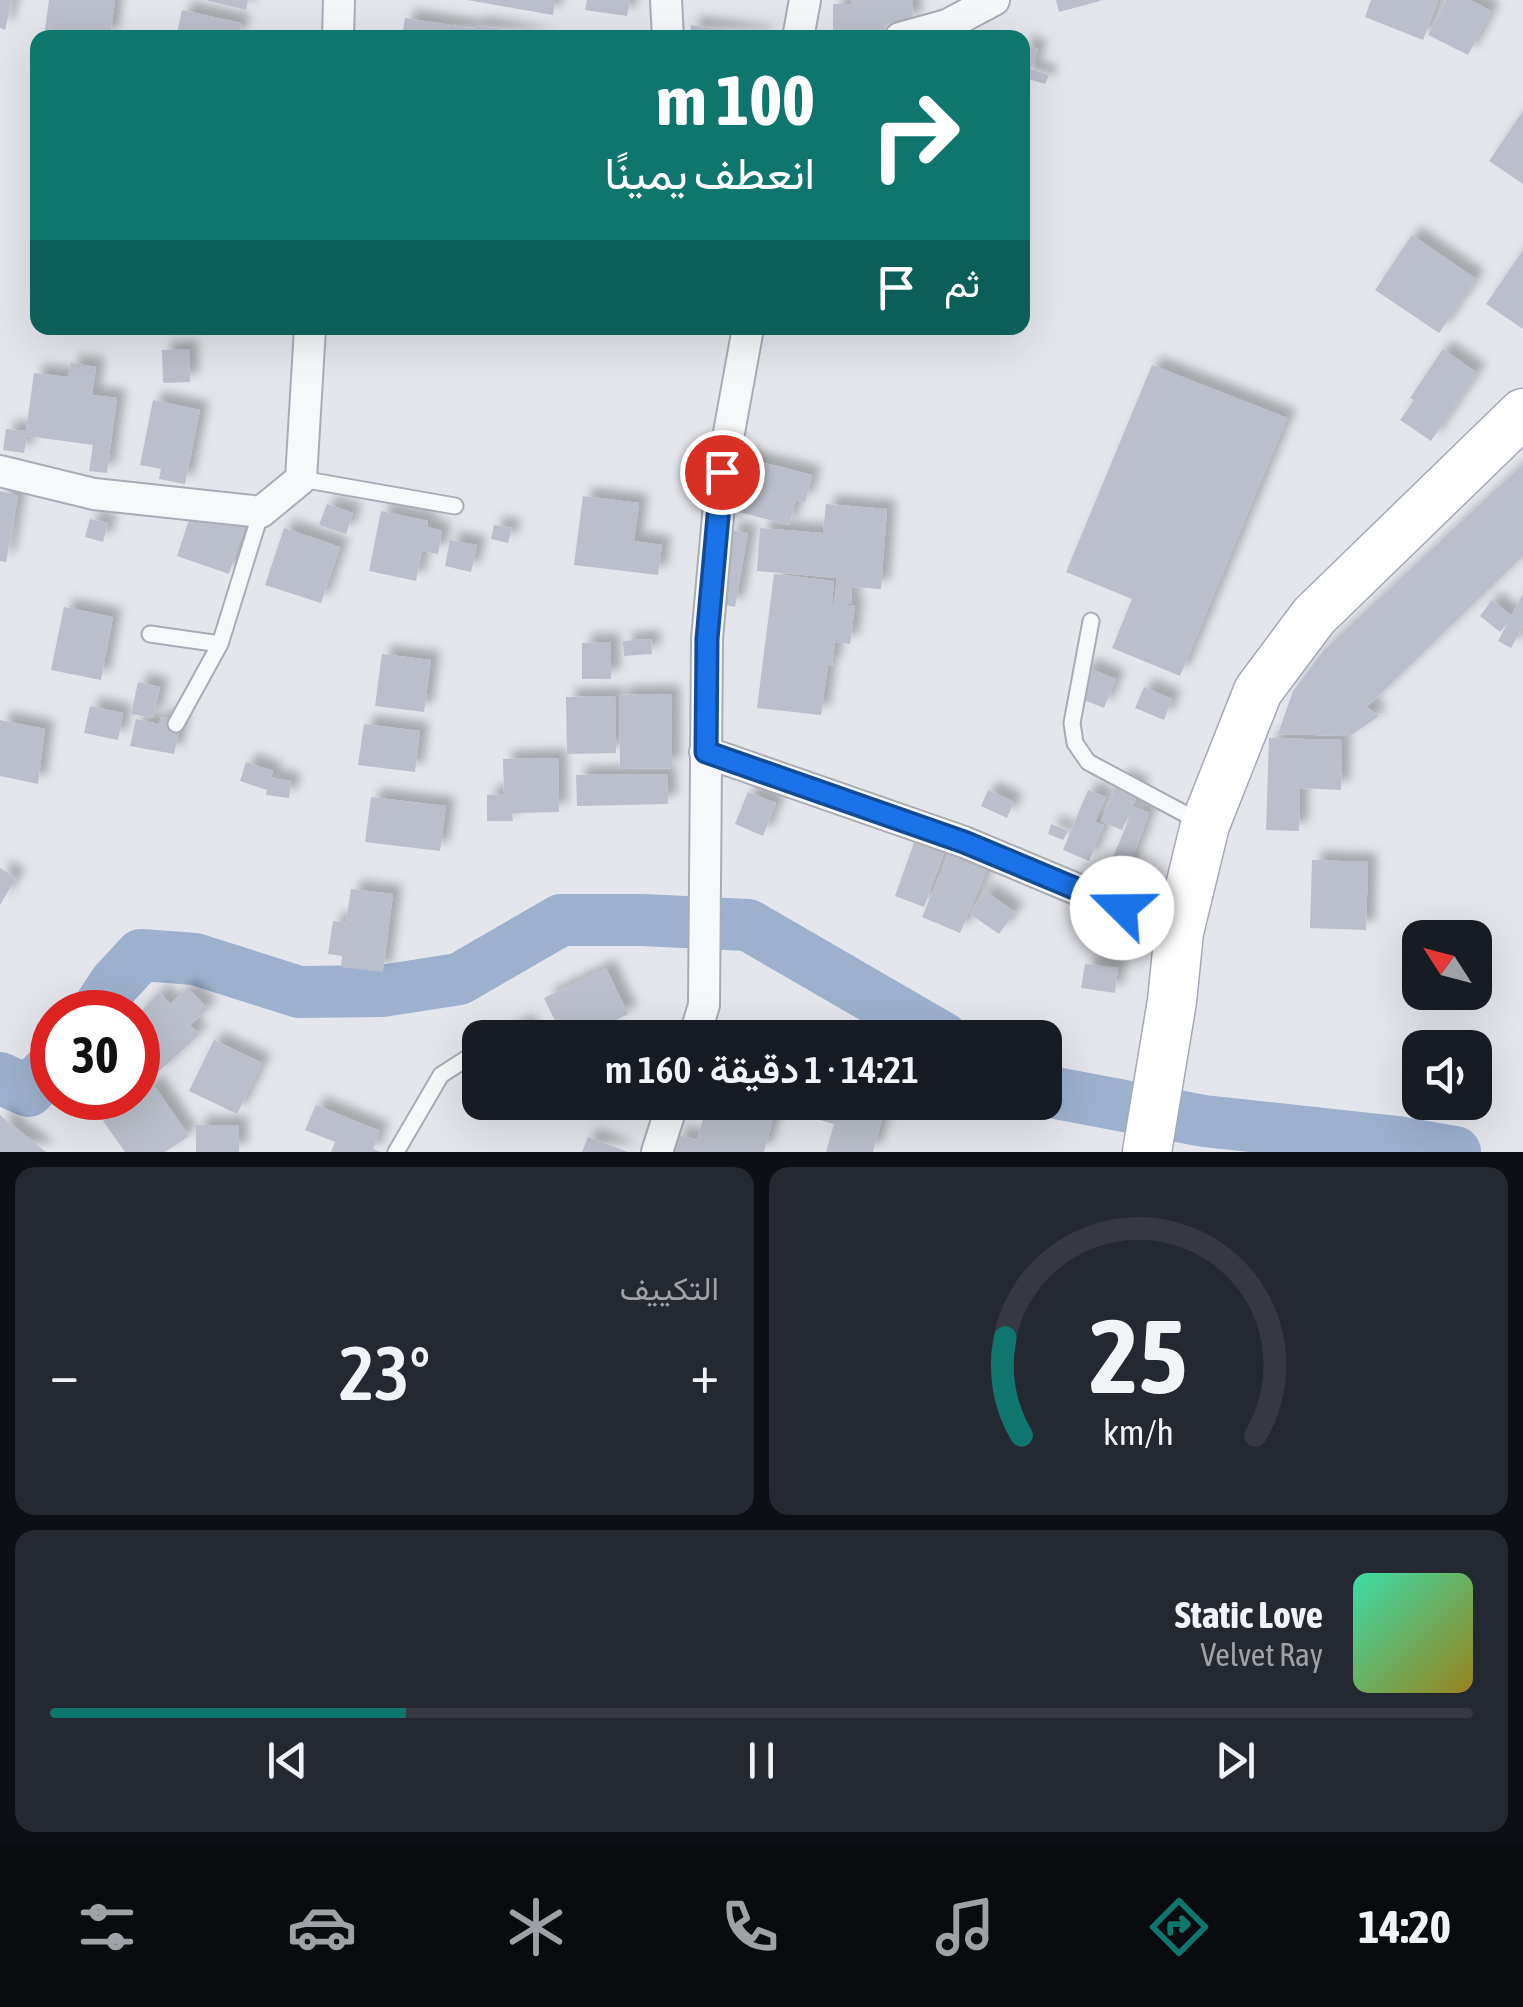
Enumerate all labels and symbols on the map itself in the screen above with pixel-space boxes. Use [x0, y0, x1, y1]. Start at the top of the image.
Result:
pin [680, 430, 765, 515]
position arrow [1070, 856, 1174, 960]
north arrow [1402, 920, 1492, 1010]
speed limit sign: 30 [30, 990, 160, 1120]

